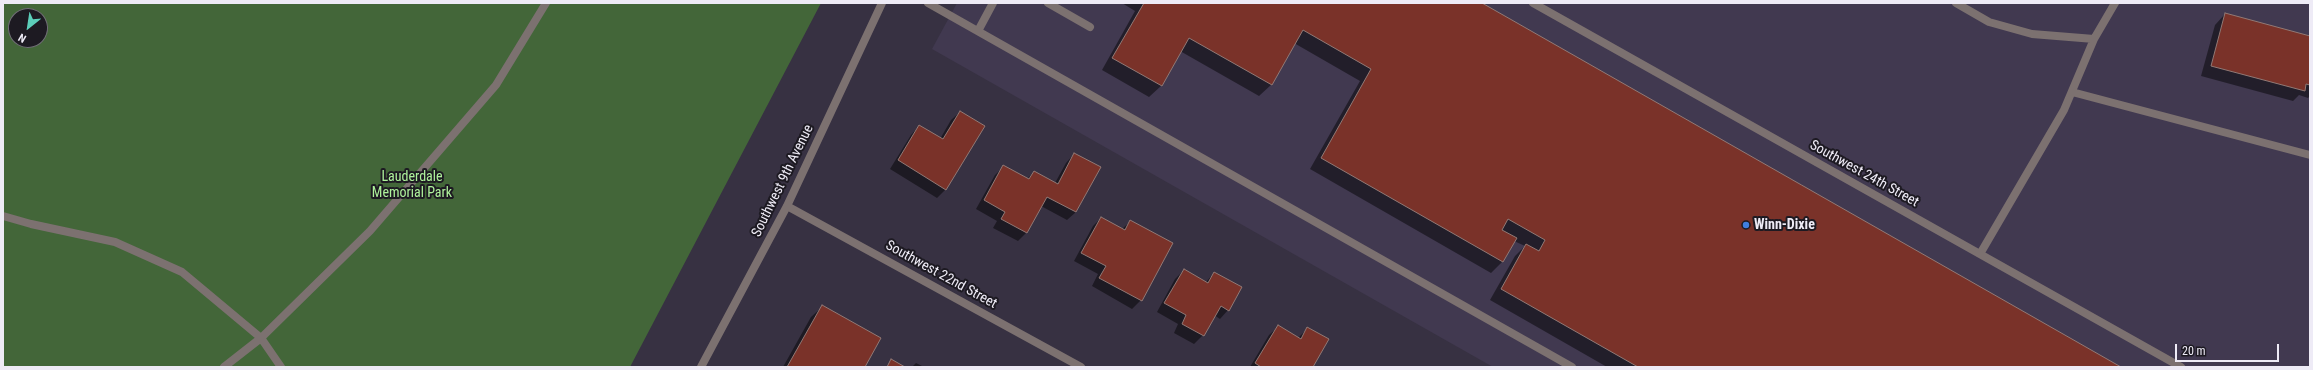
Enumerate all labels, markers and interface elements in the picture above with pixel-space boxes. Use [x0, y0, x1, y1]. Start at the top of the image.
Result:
north arrow [8, 8, 48, 48]
text: N [16, 31, 28, 45]
street label: Southwest 9th Avenue [749, 122, 817, 240]
street label: Southwest 24th Street [1807, 137, 1921, 211]
park label: Lauderdale Memorial Park [372, 169, 452, 202]
place label: Winn-Dixie [1754, 217, 1815, 233]
marker: Winn-Dixie [1741, 220, 1751, 230]
street label: Southwest 22nd Street [882, 237, 1000, 313]
scale bar [2177, 336, 2281, 362]
text: 20 m [2182, 344, 2206, 358]

